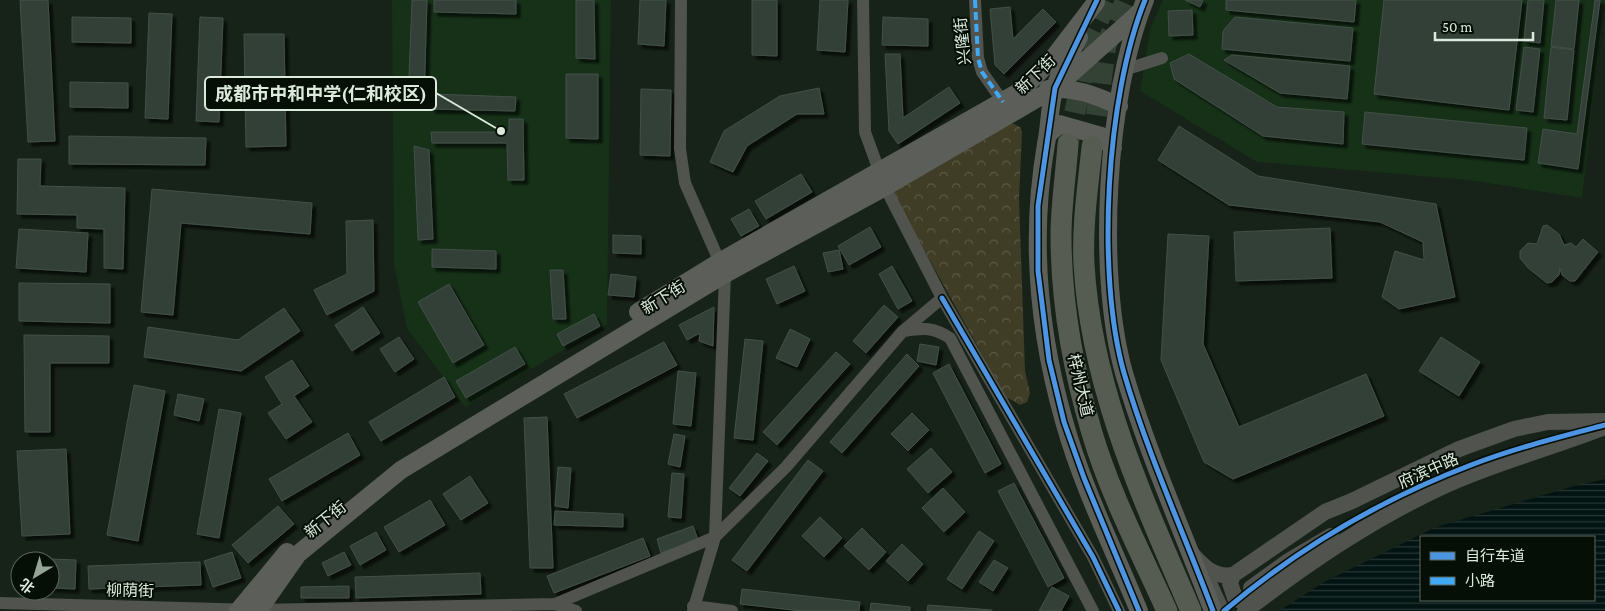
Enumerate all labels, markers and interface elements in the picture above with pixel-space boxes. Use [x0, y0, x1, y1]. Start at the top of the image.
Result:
scale bar [1435, 10, 1532, 42]
street label: 兴隆街 [952, 16, 973, 66]
text: 50 m [1442, 19, 1472, 35]
street label: 新下街 [1012, 52, 1059, 97]
callout: 成都市中和中学(仁和校区) [205, 77, 436, 110]
text: 成都市中和中学(仁和校区) [215, 84, 427, 105]
street label: 新下街 [638, 277, 688, 317]
street label: 梓州大道 [1065, 352, 1096, 418]
street label: 府滨中路 [1396, 450, 1461, 491]
street label: 新下街 [301, 498, 349, 541]
legend [1420, 536, 1595, 601]
text: 自行车道 [1465, 548, 1525, 564]
north arrow [10, 551, 60, 601]
text: 小路 [1465, 573, 1495, 589]
text: 北 [17, 576, 37, 597]
street label: 柳荫街 [106, 582, 154, 599]

